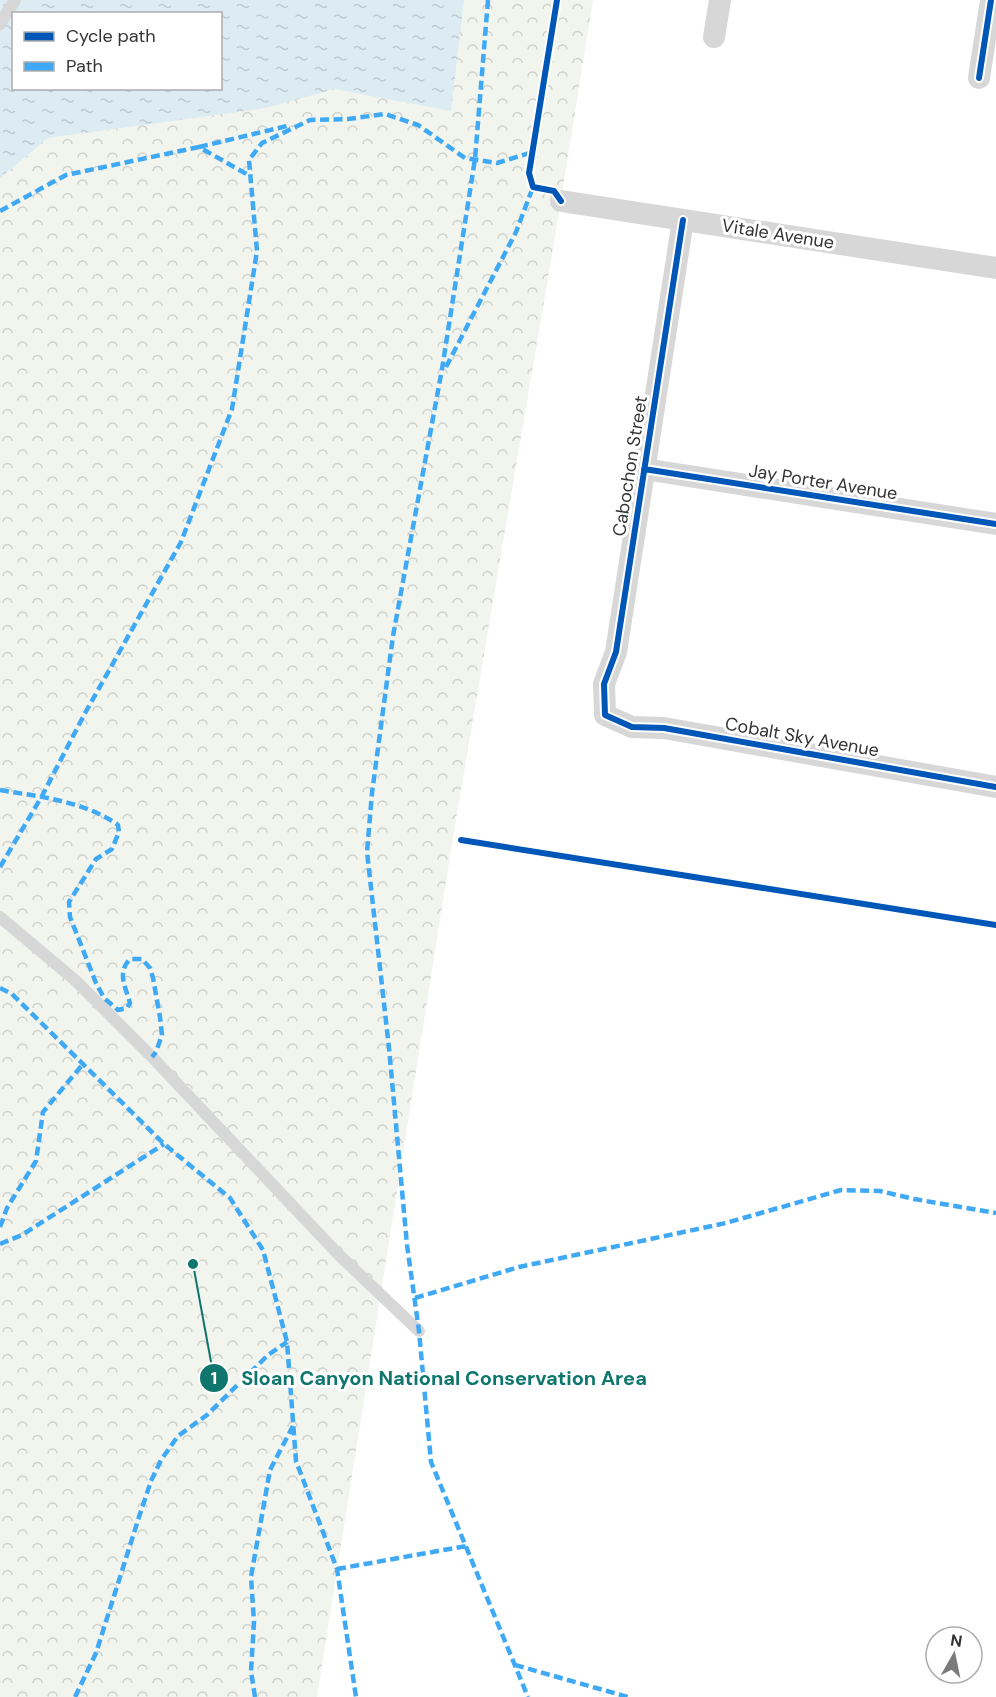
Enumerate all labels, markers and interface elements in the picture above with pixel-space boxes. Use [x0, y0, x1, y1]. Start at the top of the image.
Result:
legend [12, 12, 222, 90]
text: Cycle path [66, 24, 156, 48]
text: Path [66, 54, 103, 78]
street label: Vitale Avenue [720, 213, 836, 255]
street label: Cabochon Street [607, 394, 653, 538]
street label: Jay Porter Avenue [747, 458, 899, 506]
street label: Cobalt Sky Avenue [723, 712, 881, 762]
callout: Sloan Canyon National Conservation Area [199, 1359, 659, 1397]
text: Sloan Canyon National Conservation Area [241, 1365, 647, 1391]
text: 1 [211, 1366, 217, 1390]
north arrow [924, 1625, 984, 1685]
text: N [949, 1629, 964, 1652]

